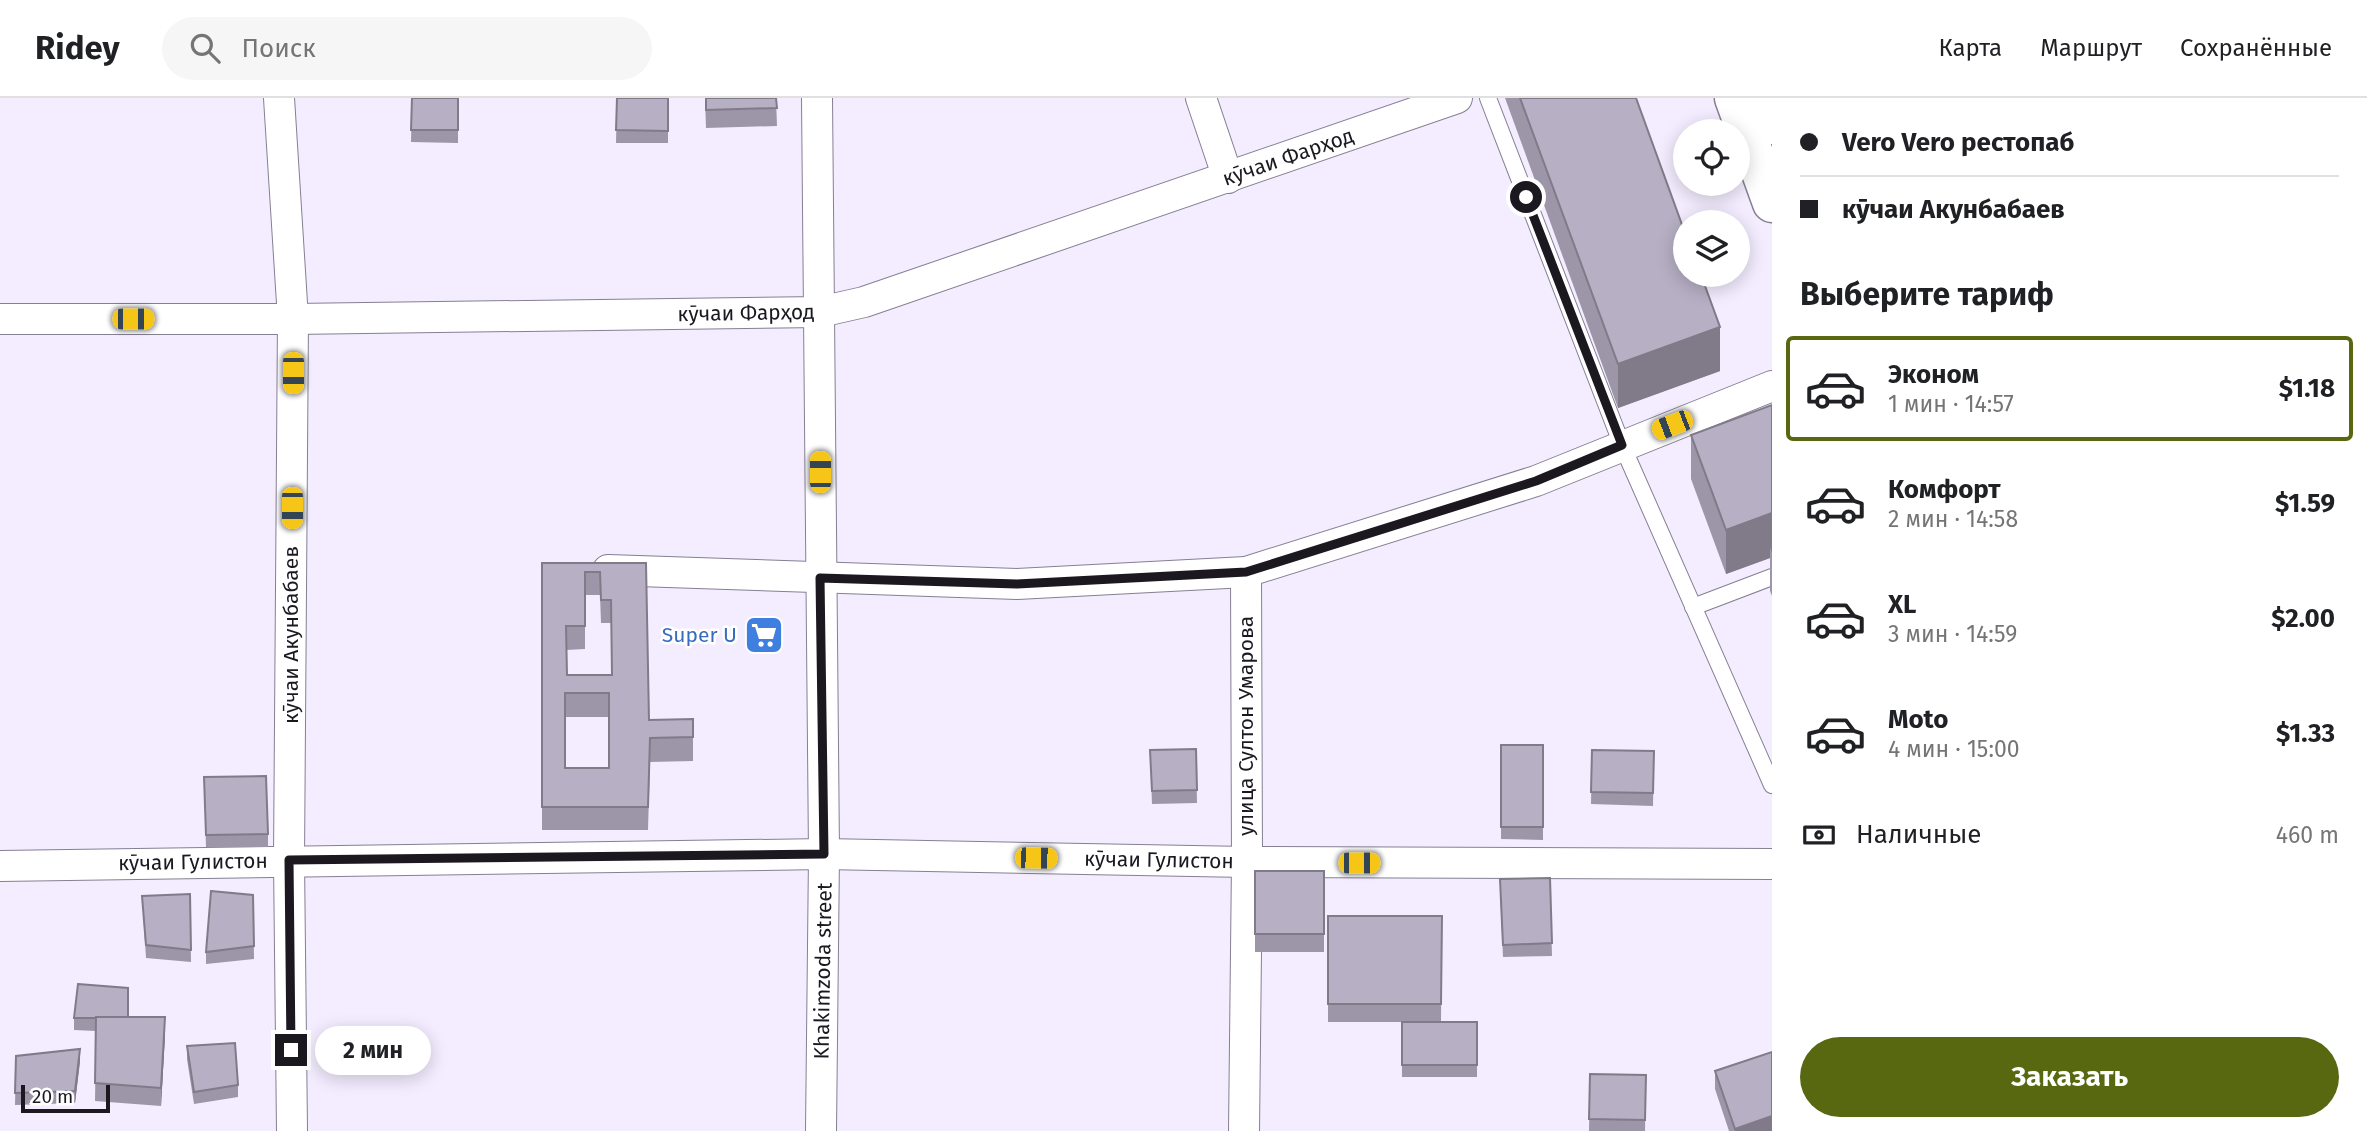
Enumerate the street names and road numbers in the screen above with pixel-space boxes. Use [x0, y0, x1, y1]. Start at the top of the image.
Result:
street label: кӯчаи Фарҳод [1219, 122, 1357, 192]
street label: кӯчаи Фарҳод [677, 299, 815, 327]
street label: кӯчаи Акунбабаев [278, 546, 304, 724]
street label: улица Султон Умарова [1233, 616, 1259, 836]
street label: кӯчаи Гулистон [1084, 846, 1234, 874]
street label: кӯчаи Гулистон [118, 848, 268, 876]
street label: Khakimzoda street [808, 882, 838, 1060]

